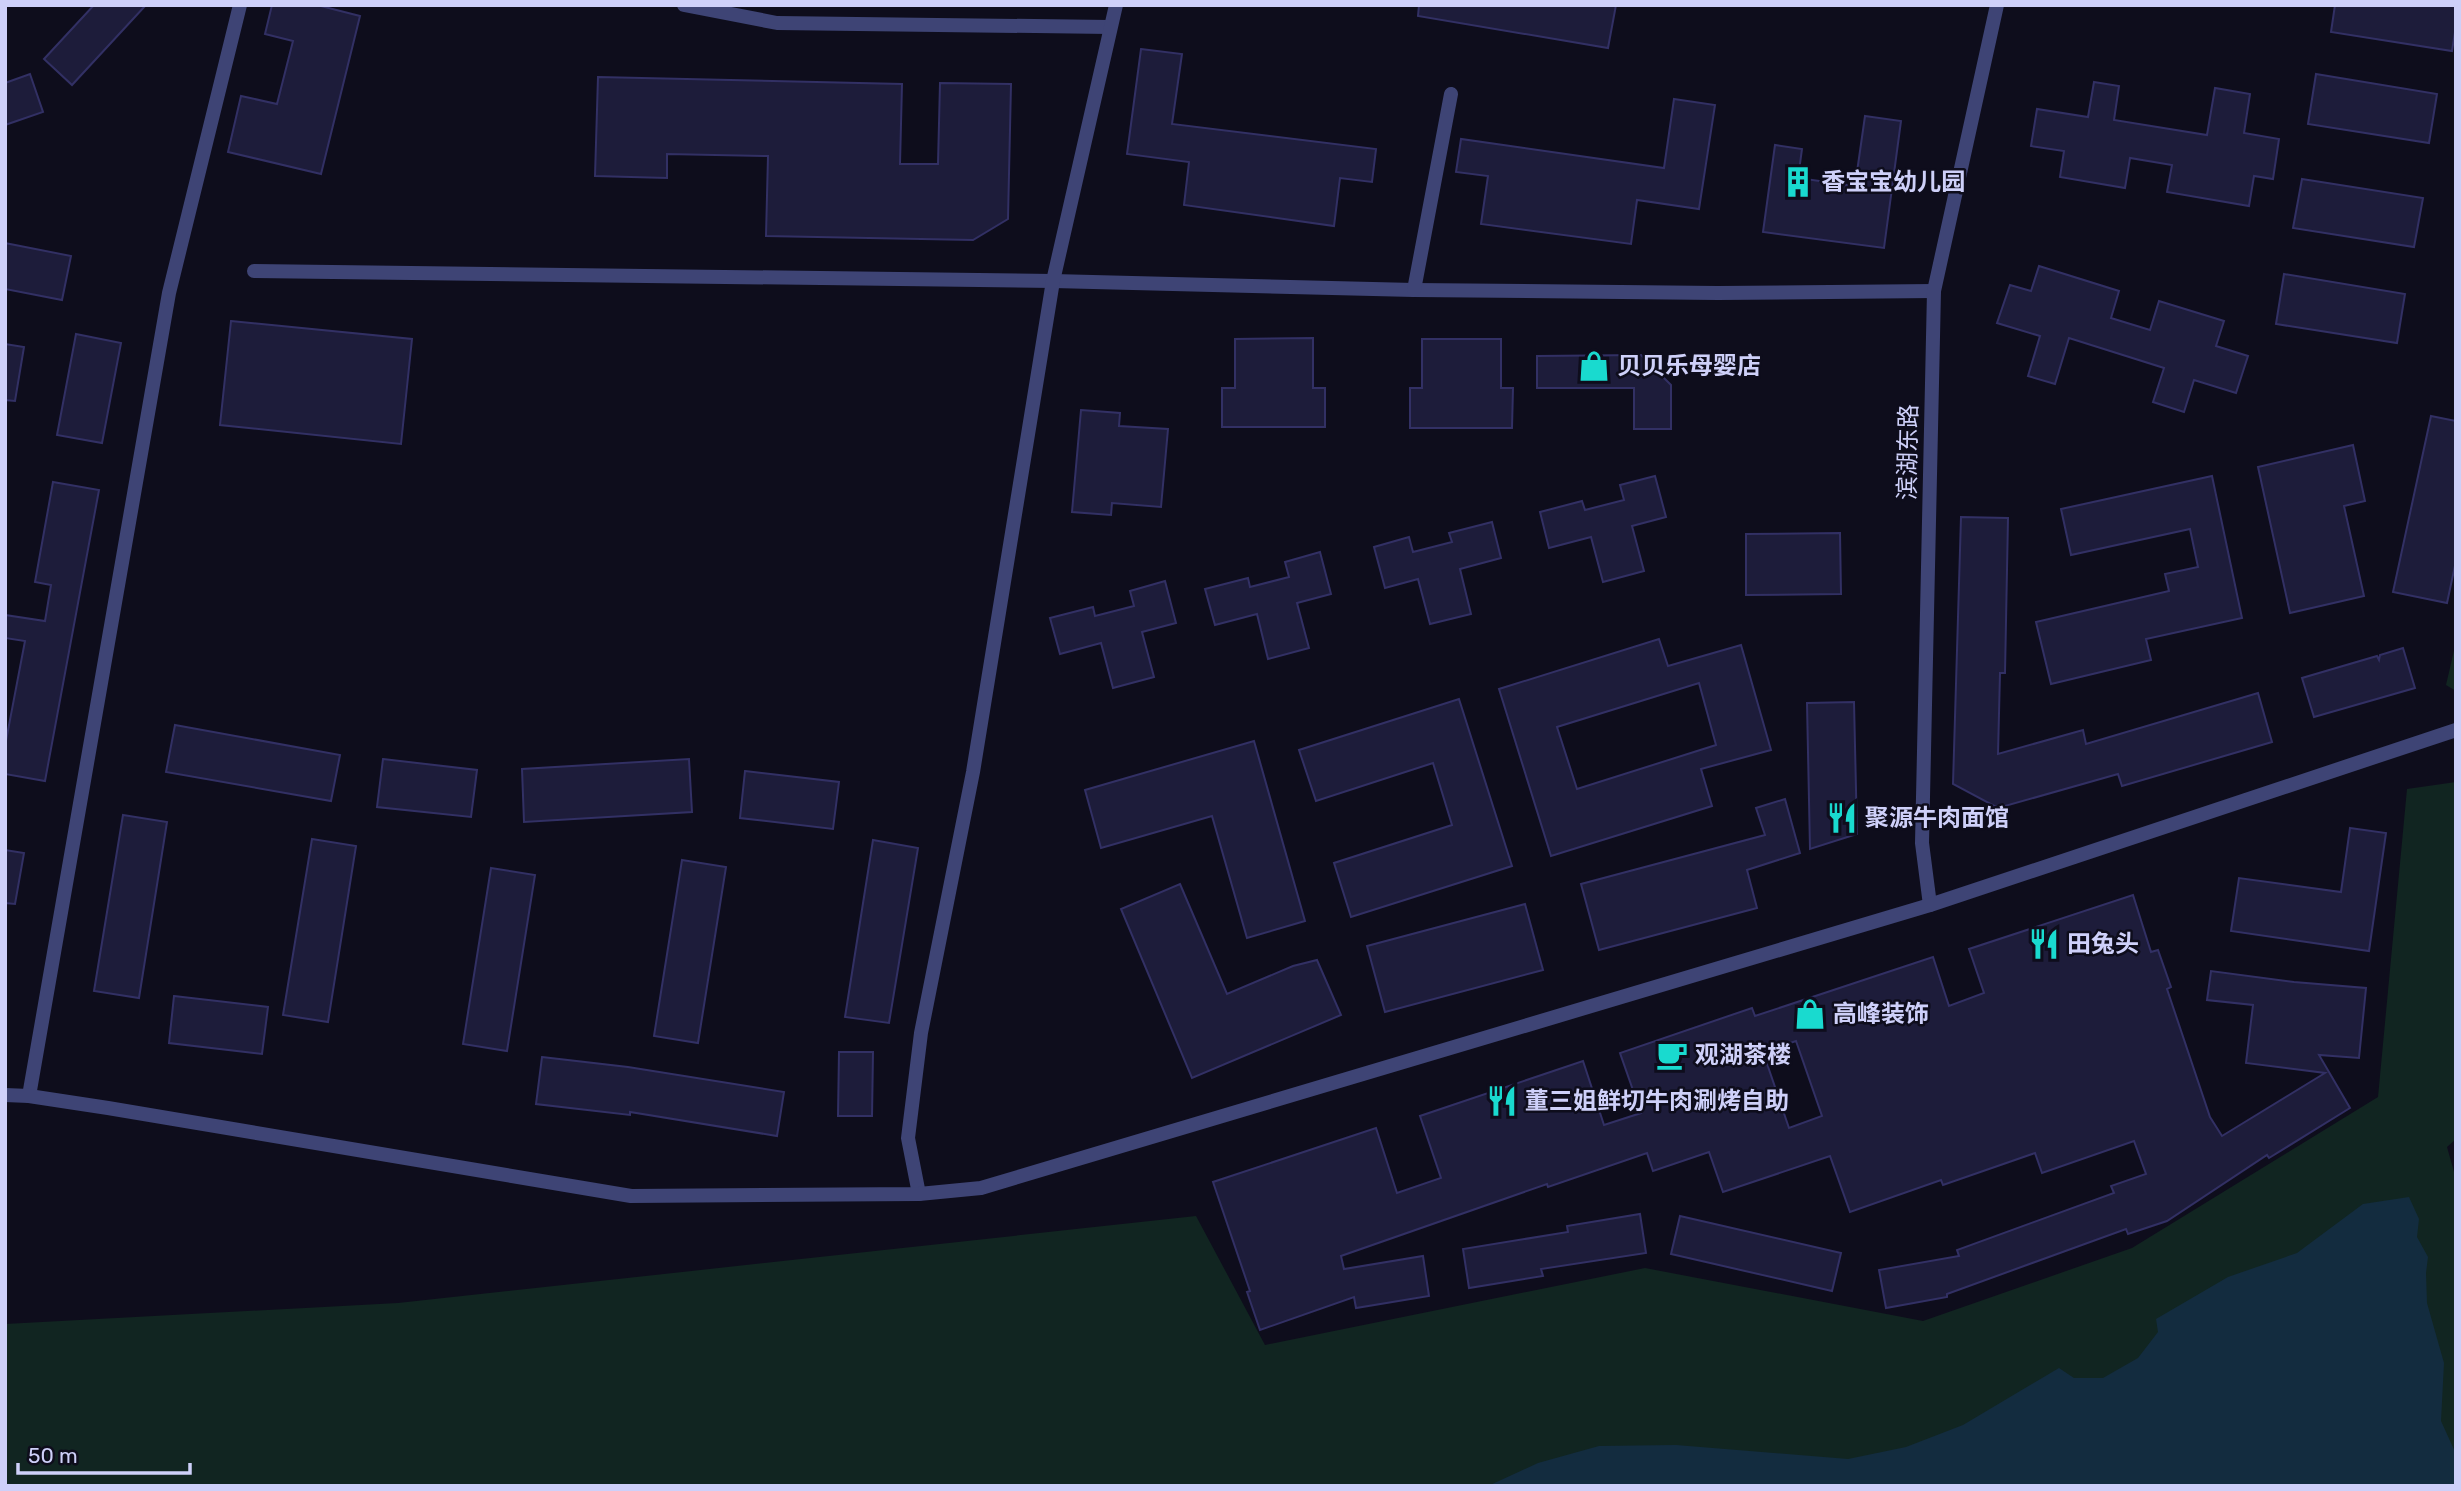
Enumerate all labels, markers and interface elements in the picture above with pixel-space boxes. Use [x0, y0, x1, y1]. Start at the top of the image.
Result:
building icon: 香宝宝幼儿园 [1781, 165, 1815, 199]
place label: 香宝宝幼儿园 [1821, 168, 1965, 196]
shop icon: 贝贝乐母婴店 [1577, 349, 1611, 383]
place label: 贝贝乐母婴店 [1617, 352, 1761, 380]
street label: 滨湖东路 [1893, 404, 1923, 500]
restaurant icon: 聚源牛肉面馆 [1825, 801, 1859, 835]
place label: 聚源牛肉面馆 [1865, 804, 2009, 832]
restaurant icon: 田兔头 [2027, 927, 2061, 961]
place label: 田兔头 [2067, 930, 2139, 958]
shop icon: 高峰装饰 [1793, 997, 1827, 1031]
place label: 高峰装饰 [1833, 1000, 1929, 1028]
cafe icon: 观湖茶楼 [1655, 1038, 1689, 1072]
place label: 观湖茶楼 [1695, 1041, 1791, 1069]
restaurant icon: 董三姐鲜切牛肉涮烤自助 [1485, 1084, 1519, 1118]
place label: 董三姐鲜切牛肉涮烤自助 [1525, 1087, 1789, 1115]
scale bar [18, 1432, 189, 1476]
text: 50 m [28, 1443, 78, 1468]

